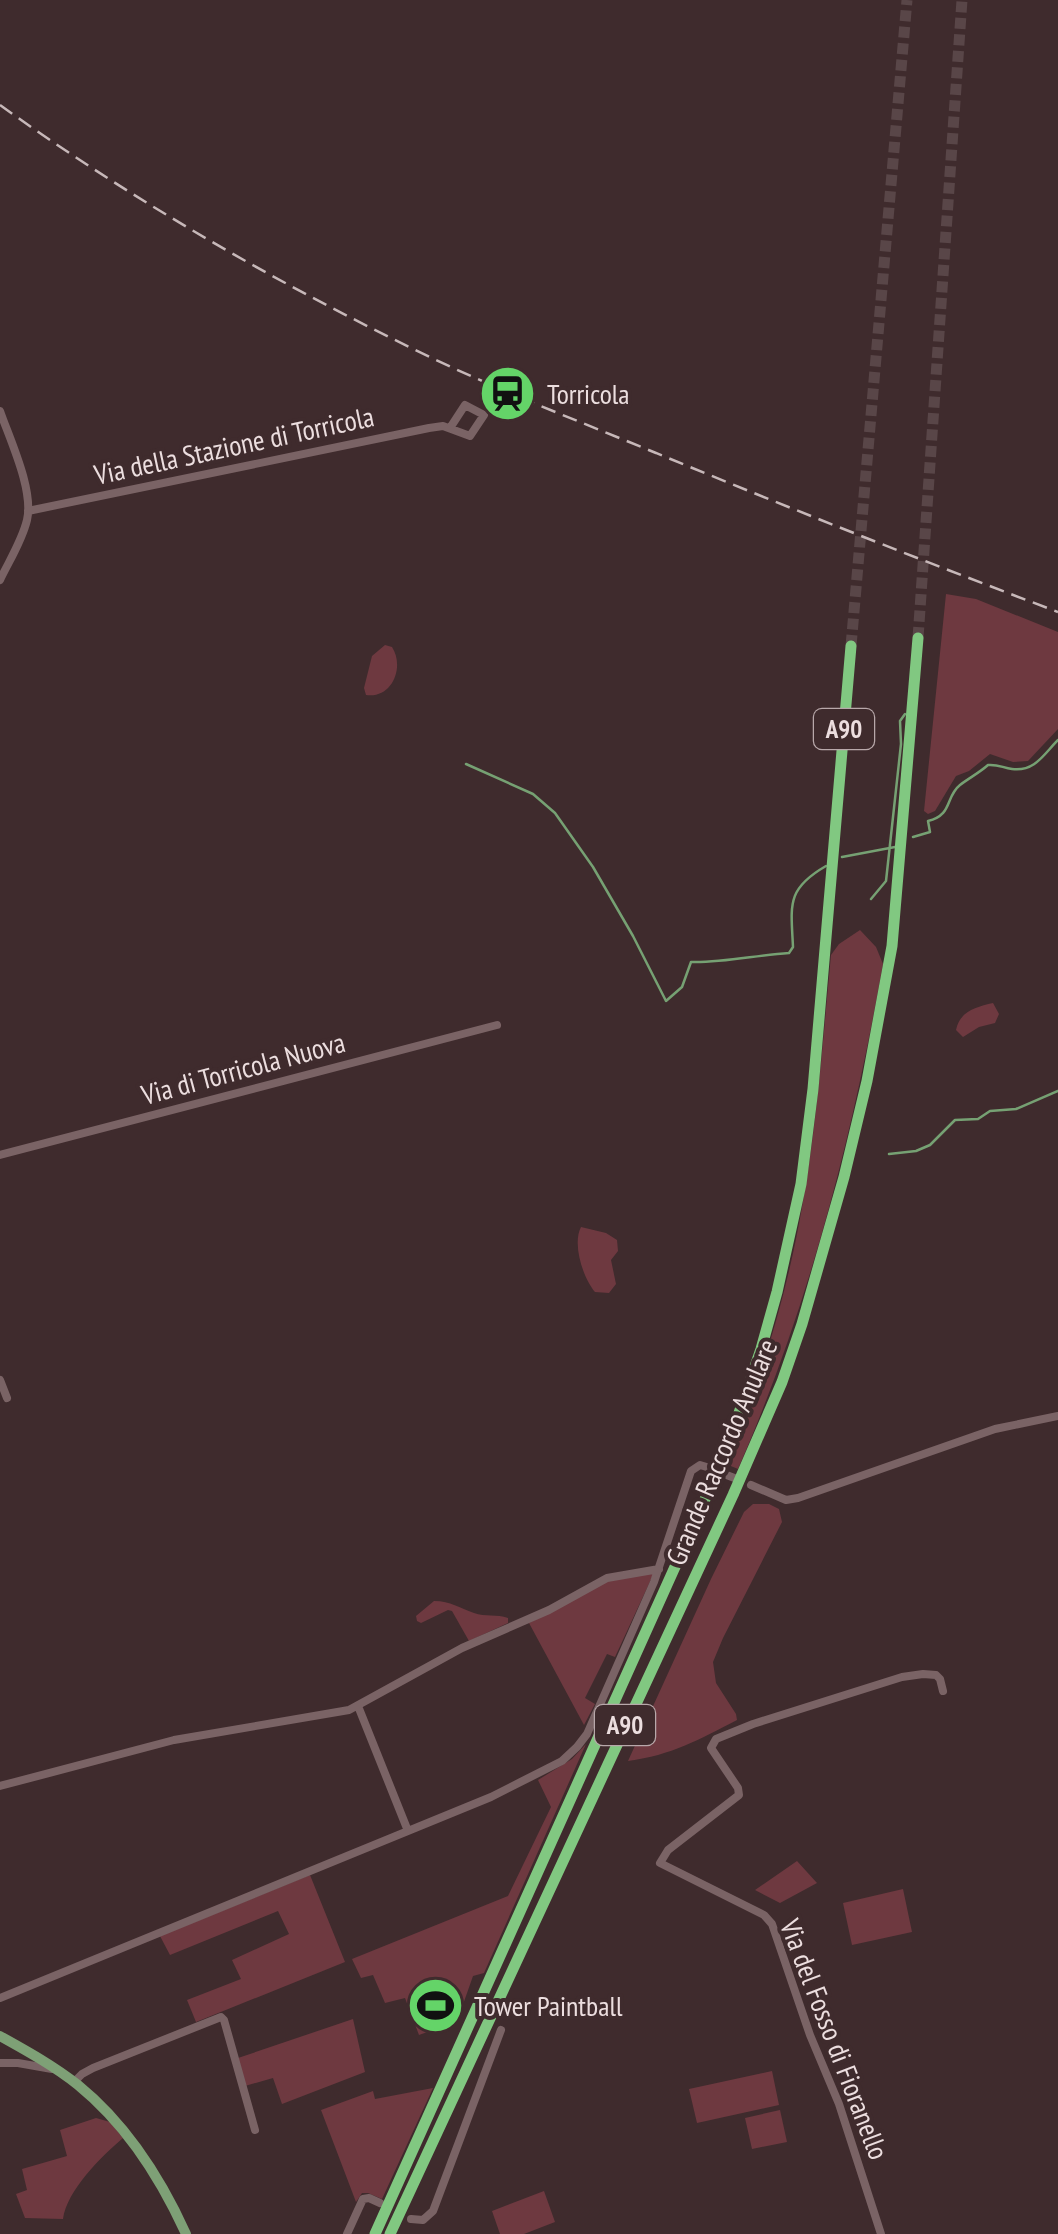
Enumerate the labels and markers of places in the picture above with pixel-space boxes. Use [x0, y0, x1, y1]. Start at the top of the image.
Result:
station icon: Torricola [478, 363, 538, 423]
place label: Torricola [547, 375, 629, 412]
sports icon: Tower Paintball [405, 1975, 465, 2035]
place label: Tower Paintball [474, 1987, 623, 2024]

